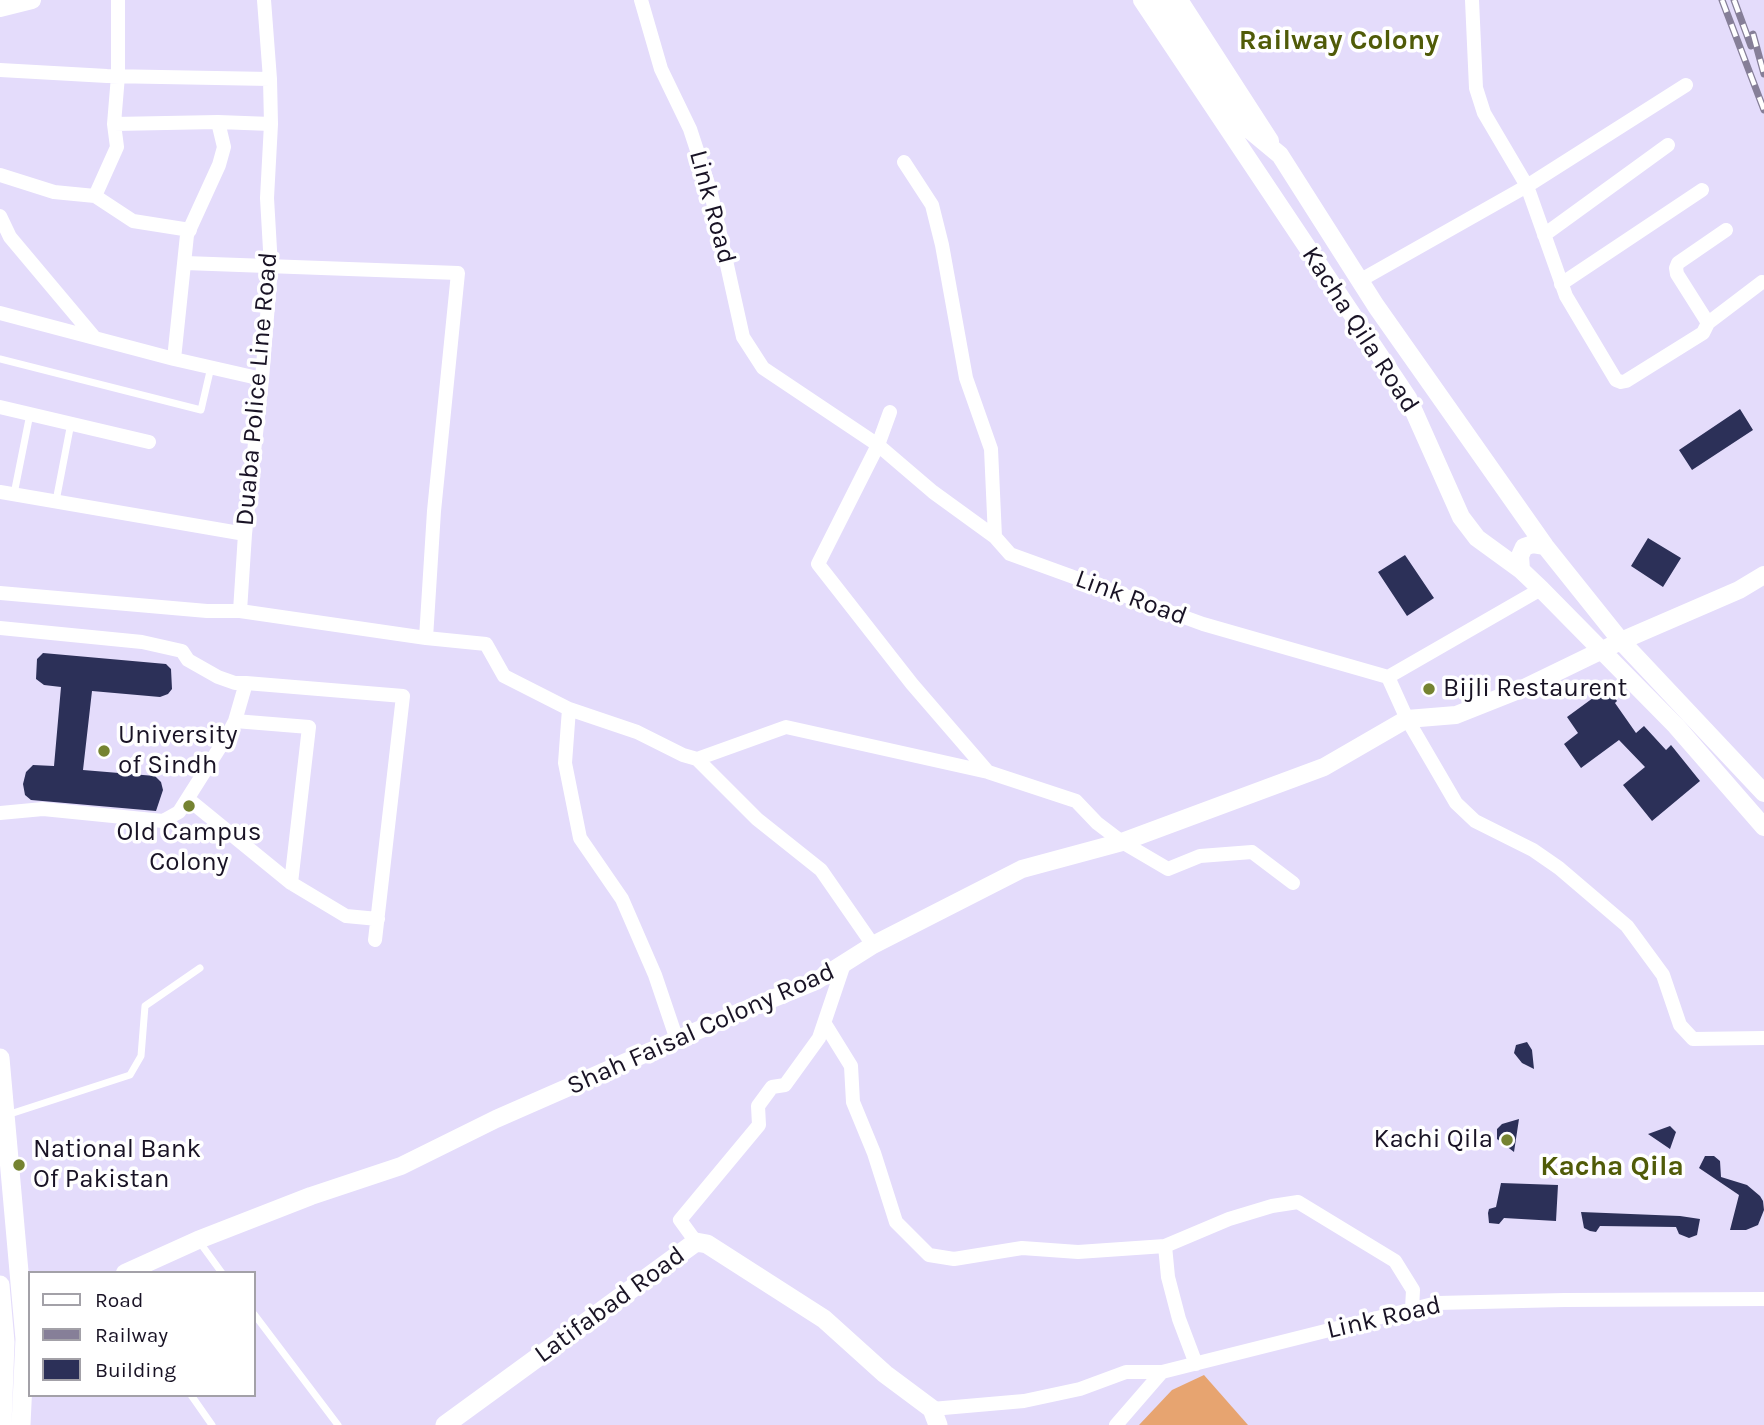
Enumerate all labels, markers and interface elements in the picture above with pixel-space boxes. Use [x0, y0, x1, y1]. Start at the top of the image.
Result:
district label: Railway Colony [1239, 24, 1439, 58]
street label: Link Road [682, 147, 742, 267]
street label: Kacha Qila Road [1295, 241, 1425, 419]
street label: Duaba Police Line Road [229, 251, 285, 527]
street label: Link Road [1071, 563, 1191, 633]
place label: Bijli Restaurent [1443, 673, 1627, 705]
marker: Bijli Restaurent [1421, 681, 1437, 697]
place label: University of Sindh [118, 720, 238, 782]
marker: University of Sindh [96, 743, 112, 759]
marker: Old Campus Colony [181, 798, 197, 814]
place label: Old Campus Colony [117, 817, 261, 878]
street label: Shah Faisal Colony Road [562, 956, 840, 1102]
place label: Kachi Qila [1374, 1124, 1493, 1156]
marker: Kachi Qila [1499, 1132, 1515, 1148]
place label: National Bank Of Pakistan [33, 1134, 201, 1196]
district label: Kacha Qila [1540, 1150, 1684, 1184]
marker: National Bank Of Pakistan [11, 1157, 27, 1173]
street label: Latifabad Road [529, 1240, 691, 1370]
legend [28, 1271, 256, 1397]
text: Road [95, 1288, 143, 1312]
street label: Link Road [1324, 1290, 1444, 1346]
text: Railway [95, 1323, 168, 1347]
text: Building [95, 1358, 176, 1382]

